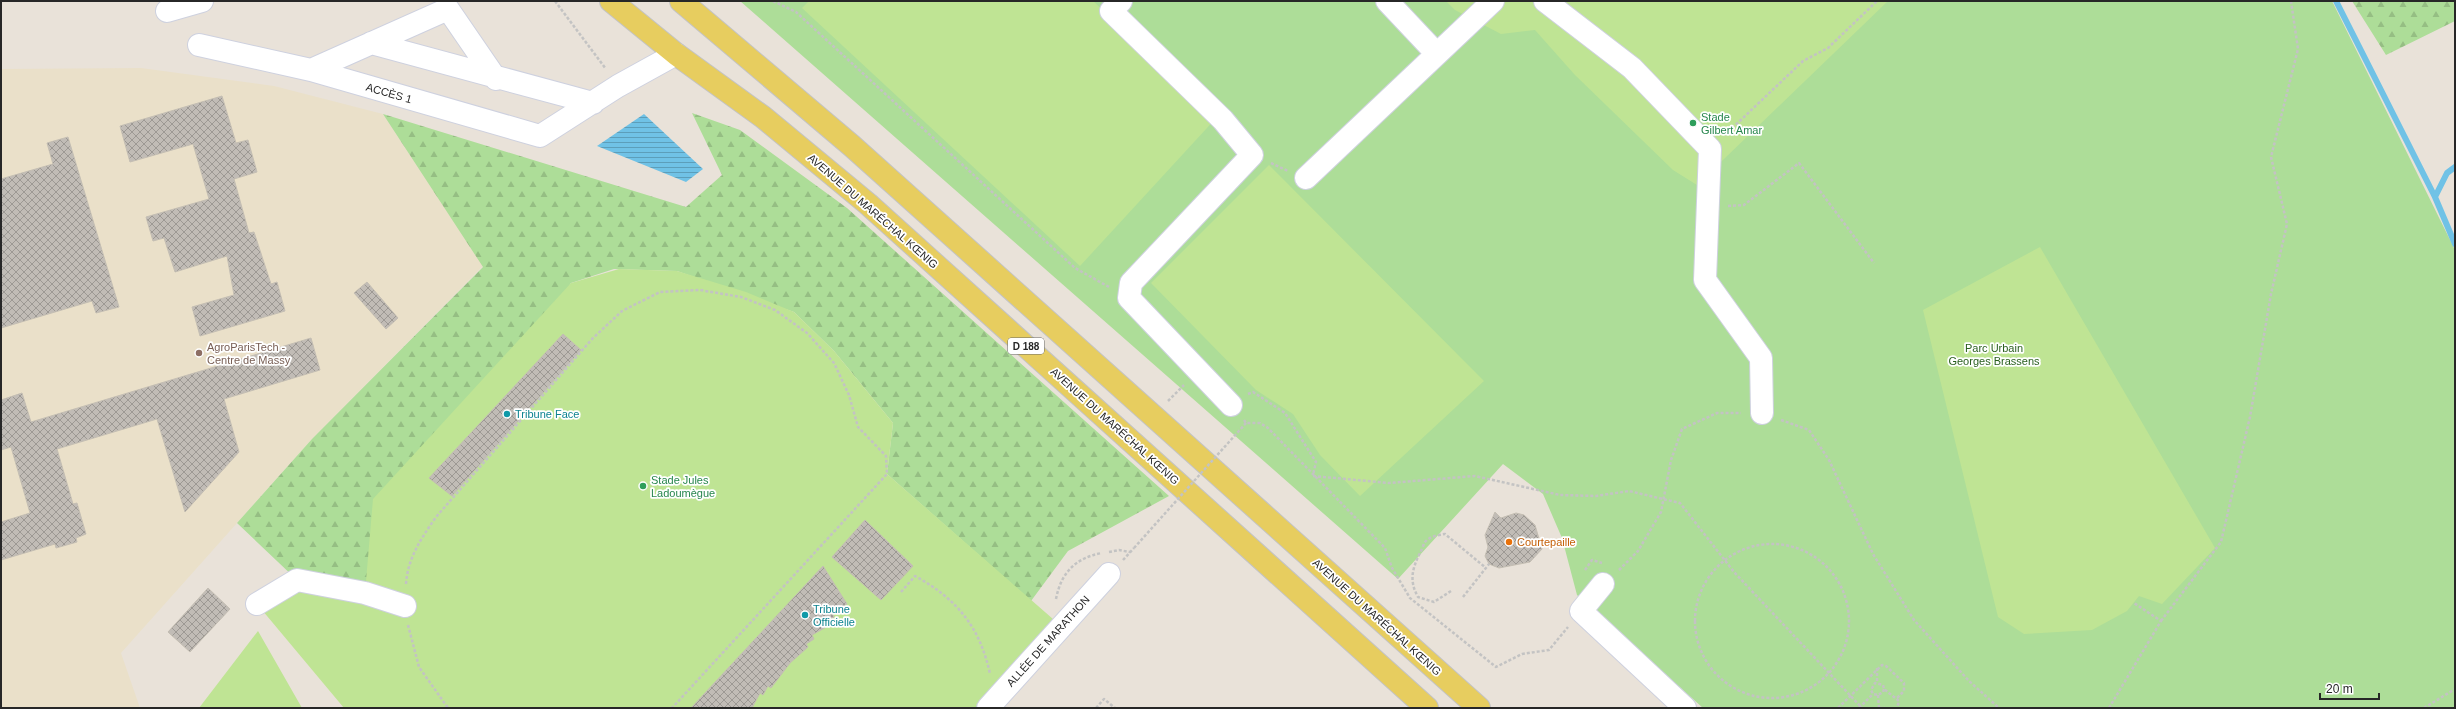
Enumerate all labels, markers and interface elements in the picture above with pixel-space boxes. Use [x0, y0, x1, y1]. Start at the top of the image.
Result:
street label: ACCÈS 1 [365, 81, 413, 105]
place label: Stade Gilbert Amar [1701, 111, 1762, 136]
marker: Stade Gilbert Amar [1688, 118, 1698, 128]
street label: AVENUE DU MARÉCHAL KŒNIG [806, 151, 940, 271]
road number: D 188 [1008, 338, 1044, 354]
place label: AgroParisTech - Centre de Massy [207, 341, 291, 366]
park label: Parc Urbain Georges Brassens [1948, 342, 2040, 367]
marker: AgroParisTech - Centre de Massy [194, 348, 204, 358]
street label: AVENUE DU MARÉCHAL KŒNIG [1049, 365, 1181, 487]
place label: Tribune Face [515, 408, 579, 420]
marker: Tribune Face [502, 409, 512, 419]
place label: Stade Jules Ladoumègue [651, 474, 715, 499]
marker: Stade Jules Ladoumègue [638, 481, 648, 491]
place label: Courtepaille [1517, 536, 1576, 548]
marker: Courtepaille [1504, 537, 1514, 547]
street label: AVENUE DU MARÉCHAL KŒNIG [1311, 556, 1443, 678]
street label: ALLÉE DE MARATHON [1004, 593, 1092, 689]
place label: Tribune Officielle [813, 603, 855, 628]
marker: Tribune Officielle [800, 610, 810, 620]
scale bar [2320, 675, 2379, 701]
text: 20 m [2326, 682, 2353, 696]

